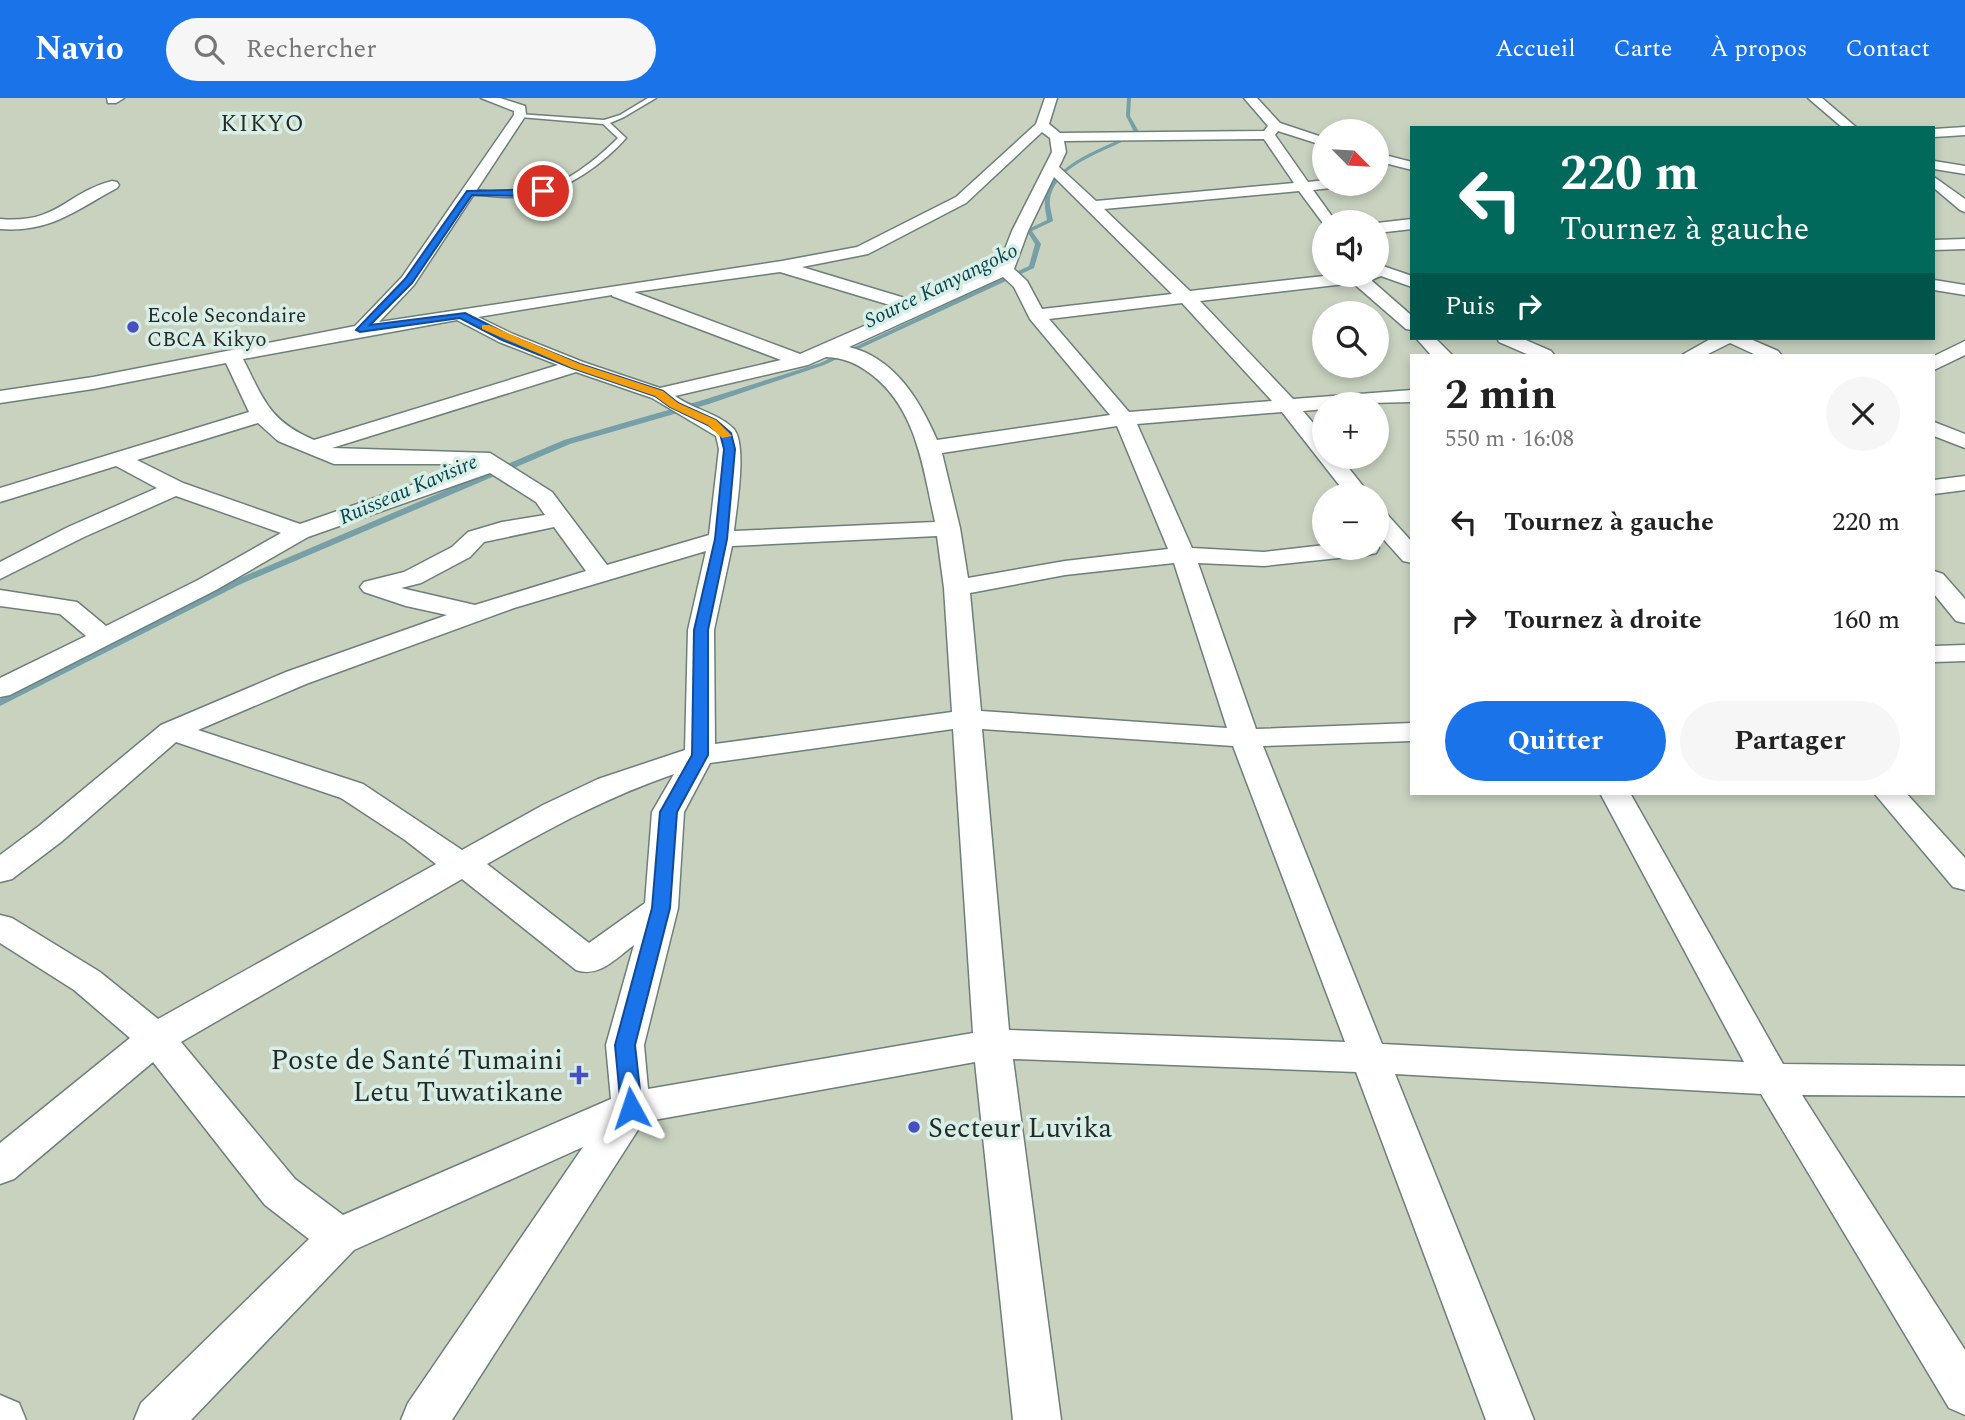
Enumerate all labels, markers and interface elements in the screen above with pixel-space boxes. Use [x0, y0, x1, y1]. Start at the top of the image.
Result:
search box [166, 18, 656, 81]
text: Navio [35, 24, 124, 74]
text: Rechercher [246, 29, 377, 69]
icon: search [190, 30, 228, 68]
text: Accueil [1495, 31, 1575, 67]
text: Carte [1613, 31, 1672, 67]
text: À propos [1710, 31, 1807, 67]
text: Contact [1845, 31, 1930, 67]
district label: KIKYO [220, 107, 306, 142]
north arrow [1312, 119, 1390, 196]
map controls [1312, 119, 1389, 560]
text: 220 m [1560, 137, 1699, 212]
icon: left [1445, 154, 1536, 245]
pin [513, 161, 573, 221]
icon: arrive [524, 172, 562, 210]
text: Tournez à gauche [1560, 205, 1809, 254]
button: sound [1312, 210, 1389, 287]
water label: Source Kanyangoko [859, 235, 1024, 337]
text: Puis [1445, 286, 1496, 326]
icon: right [1510, 287, 1548, 325]
place label: Ecole Secondaire CBCA Kikyo [147, 300, 306, 356]
button: search [1312, 301, 1389, 378]
marker: Ecole Secondaire CBCA Kikyo [125, 319, 141, 335]
text: 2 min [1445, 364, 1557, 427]
button: close [1826, 377, 1900, 451]
button: + [1312, 392, 1389, 469]
text: 550 m · 16:08 [1445, 422, 1574, 457]
water label: Ruisseau Kavisire [334, 446, 483, 534]
button: − [1312, 483, 1389, 560]
text: Tournez à gauche [1504, 502, 1714, 542]
text: 220 m [1832, 502, 1900, 542]
icon: left [1445, 503, 1483, 541]
text: Tournez à droite [1504, 600, 1702, 640]
text: 160 m [1832, 600, 1900, 640]
icon: right [1445, 601, 1483, 639]
button: Quitter [1445, 701, 1666, 781]
button: Partager [1680, 701, 1900, 781]
place label: Poste de Santé Tumaini Letu Tuwatikane [271, 1039, 563, 1114]
marker: Poste de Santé Tumaini Letu Tuwatikane [569, 1065, 589, 1085]
position arrow [594, 1071, 668, 1145]
place label: Secteur Luvika [928, 1107, 1112, 1150]
marker: Secteur Luvika [906, 1119, 922, 1135]

